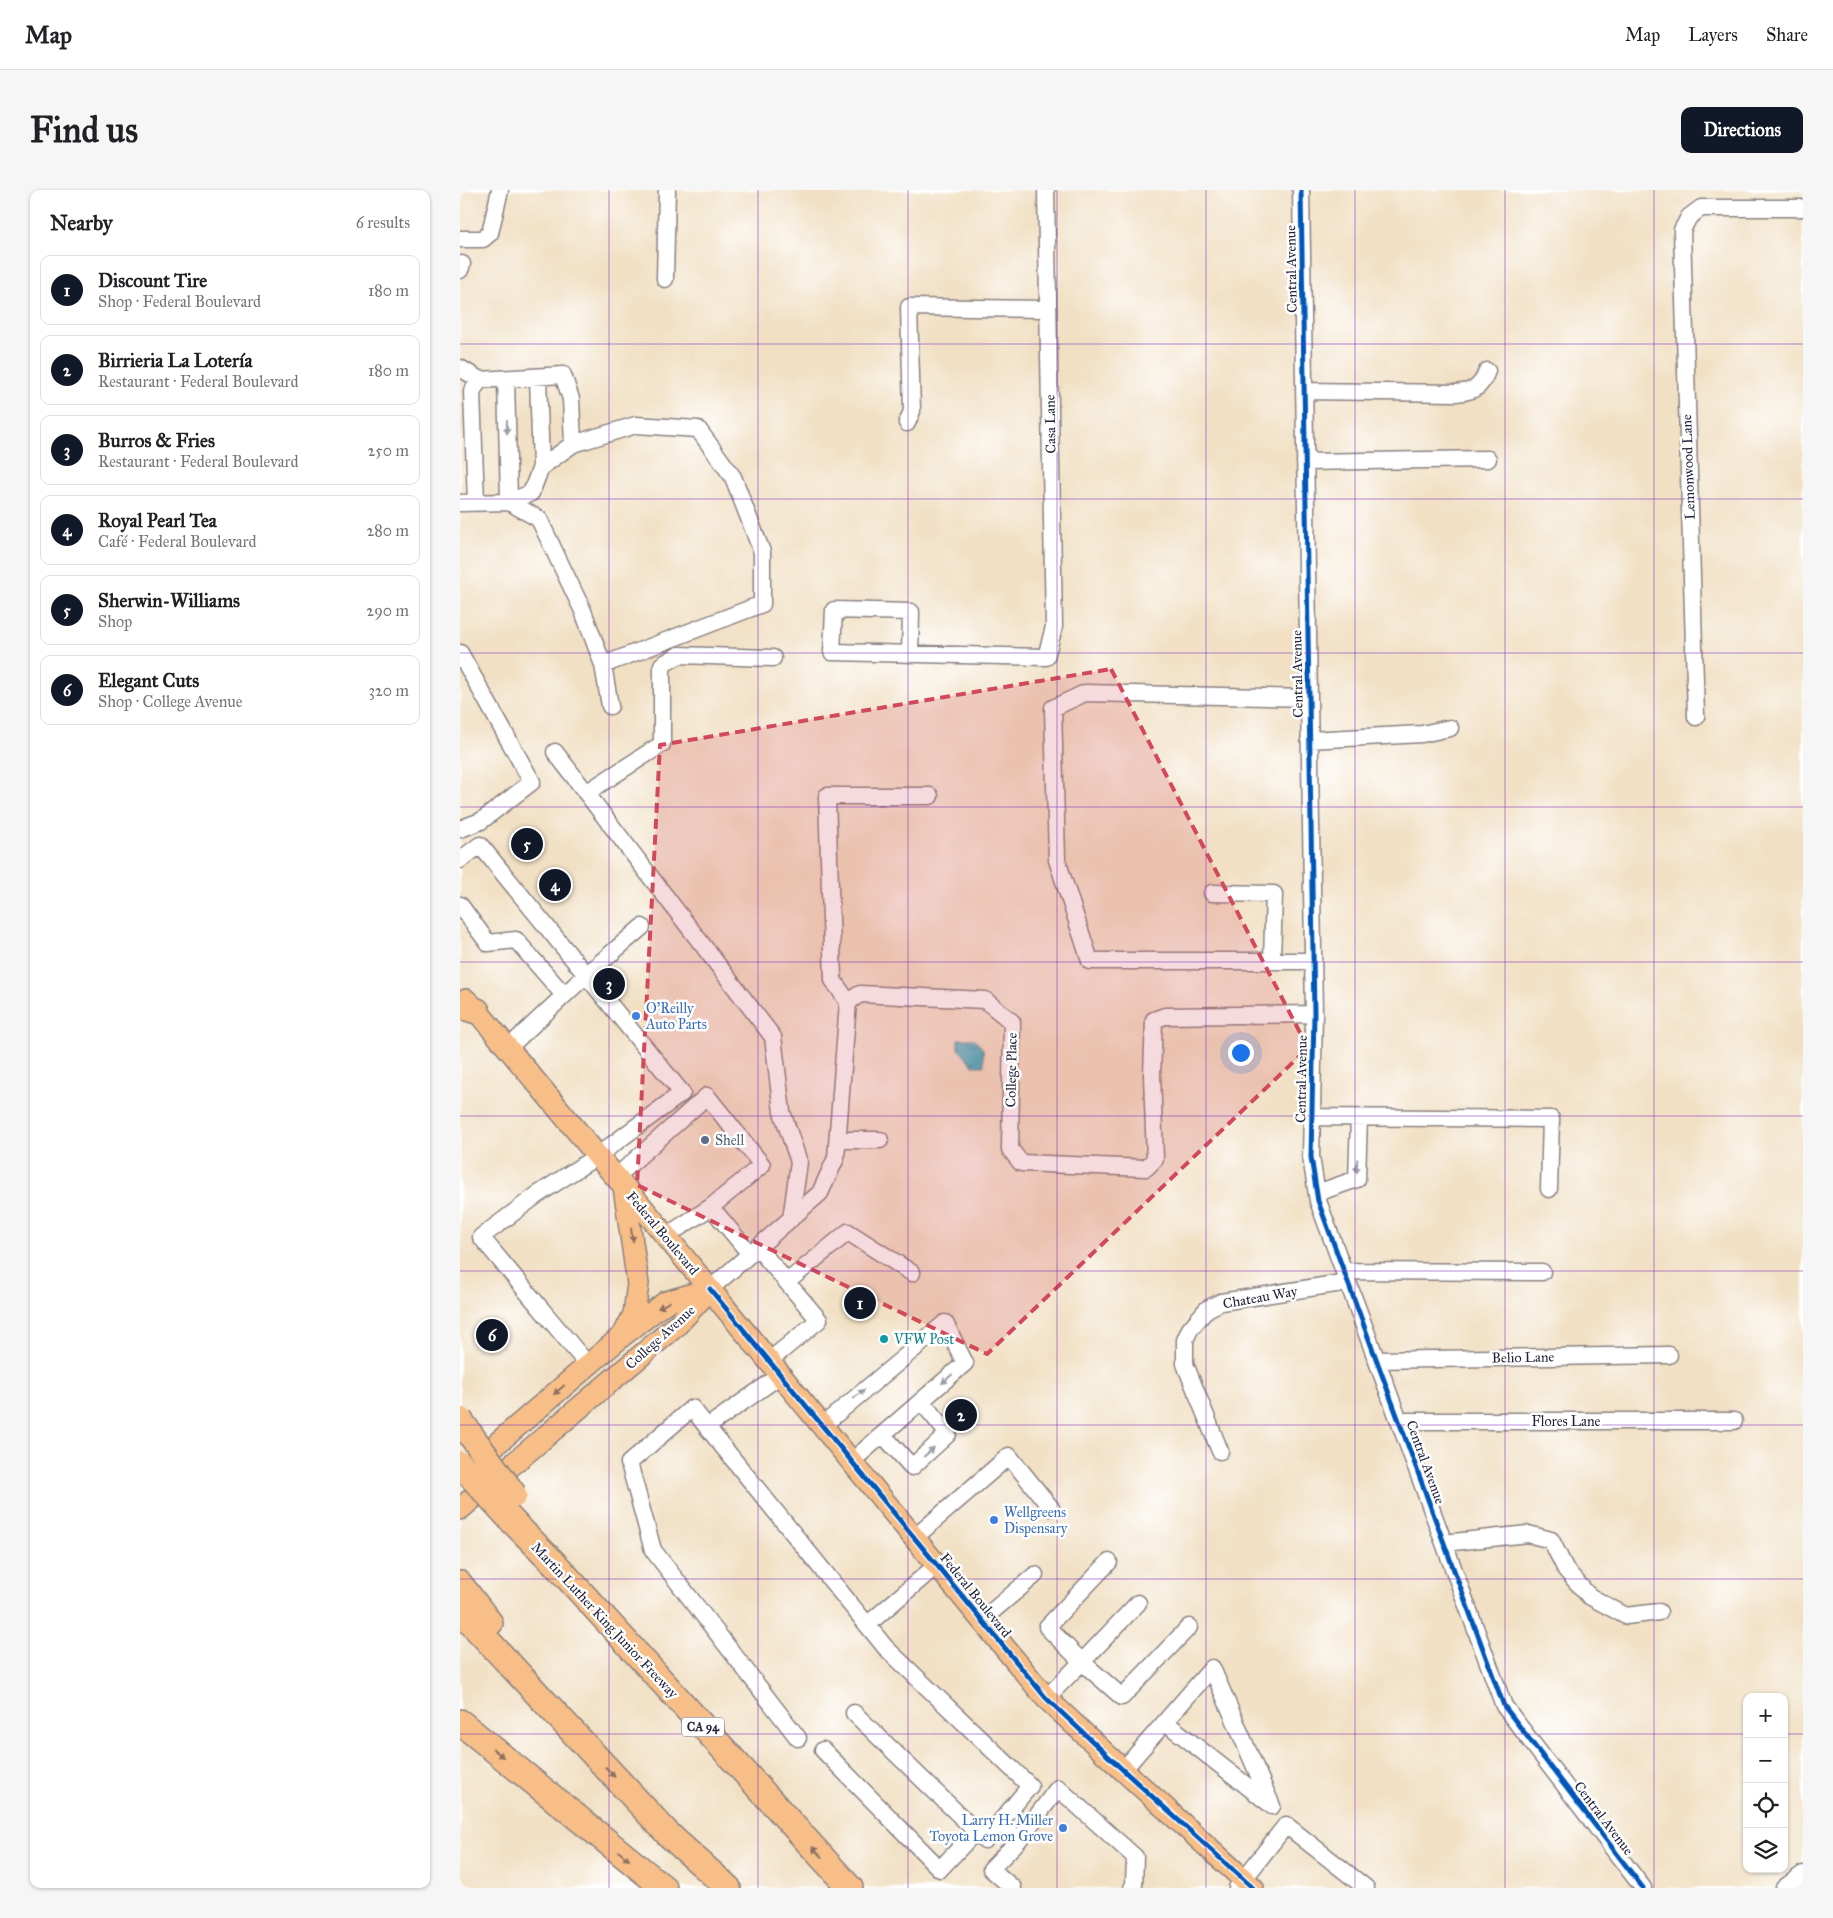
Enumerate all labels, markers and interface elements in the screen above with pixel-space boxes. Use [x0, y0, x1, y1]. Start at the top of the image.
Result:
text: Map [25, 20, 72, 50]
text: Map [1625, 24, 1660, 46]
text: Layers [1688, 24, 1738, 46]
text: Share [1766, 24, 1808, 46]
button: Directions [1681, 107, 1803, 153]
text: Find us [30, 109, 138, 152]
text: Nearby [50, 210, 113, 236]
text: 6 results [356, 213, 410, 232]
street label: Central Avenue [1282, 225, 1301, 313]
text: Discount Tire [98, 269, 207, 292]
text: 1 [64, 281, 70, 300]
text: 180 m [368, 281, 409, 300]
text: Shop · Federal Boulevard [98, 292, 261, 311]
text: Birrieria La Lotería [98, 349, 252, 372]
text: 2 [63, 361, 71, 380]
text: 180 m [368, 361, 409, 380]
text: Restaurant · Federal Boulevard [98, 372, 299, 391]
street label: Casa Lane [1041, 394, 1060, 454]
street label: Lemonwood Lane [1678, 414, 1699, 520]
one-way arrow [503, 420, 511, 436]
text: Burros & Fries [98, 429, 215, 452]
text: 3 [64, 441, 70, 460]
text: 250 m [368, 441, 409, 460]
text: Restaurant · Federal Boulevard [98, 452, 299, 471]
text: Royal Pearl Tea [98, 509, 217, 532]
text: 4 [63, 521, 71, 540]
text: 280 m [366, 521, 409, 540]
text: Café · Federal Boulevard [98, 532, 256, 551]
text: Sherwin-Williams [98, 589, 240, 612]
text: 5 [63, 601, 71, 620]
text: 290 m [366, 601, 409, 620]
text: Shop [98, 612, 132, 631]
street label: Central Avenue [1288, 630, 1307, 718]
text: Elegant Cuts [98, 669, 199, 692]
text: 6 [63, 681, 71, 700]
text: 320 m [369, 681, 409, 700]
text: Shop · College Avenue [98, 692, 243, 711]
pin: 5 [511, 825, 543, 863]
pin: 4 [539, 866, 571, 904]
pin: 3 [593, 965, 625, 1003]
place label: O'Reilly Auto Parts [645, 1000, 707, 1033]
marker: O'Reilly Auto Parts [630, 1010, 642, 1022]
street label: College Place [1002, 1032, 1021, 1108]
street label: Central Avenue [1292, 1035, 1311, 1123]
your location [1228, 1040, 1254, 1066]
place label: Shell [715, 1132, 744, 1149]
marker: Shell [699, 1134, 711, 1146]
one-way arrow [1353, 1159, 1361, 1175]
street label: Federal Boulevard [623, 1188, 702, 1278]
one-way arrow [628, 1227, 636, 1243]
street label: Chateau Way [1222, 1283, 1299, 1312]
pin: 1 [844, 1284, 876, 1322]
one-way arrow [657, 1301, 672, 1309]
street label: College Avenue [622, 1302, 699, 1373]
pin: 6 [476, 1316, 508, 1354]
place label: VFW Post [893, 1331, 954, 1348]
marker: VFW Post [878, 1333, 890, 1345]
street label: Belio Lane [1492, 1348, 1555, 1367]
one-way arrow [941, 1373, 954, 1384]
one-way arrow [553, 1385, 566, 1396]
one-way arrow [853, 1389, 866, 1400]
pin: 2 [945, 1396, 977, 1434]
street label: Flores Lane [1532, 1413, 1601, 1430]
street label: Central Avenue [1403, 1418, 1449, 1507]
one-way arrow [922, 1446, 935, 1457]
place label: Wellgreens Dispensary [1004, 1504, 1068, 1537]
marker: Wellgreens Dispensary [988, 1514, 1000, 1526]
street label: Martin Luther King Junior Freeway [527, 1539, 682, 1703]
street label: Federal Boulevard [936, 1550, 1015, 1641]
map controls [1743, 1693, 1788, 1873]
button: + [1743, 1693, 1788, 1738]
road number: CA 94 [682, 1718, 724, 1736]
button: − [1743, 1738, 1788, 1783]
one-way arrow [491, 1748, 504, 1759]
one-way arrow [604, 1766, 616, 1778]
street label: Central Avenue [1570, 1778, 1637, 1859]
button: locate [1743, 1783, 1788, 1828]
place label: Larry H. Miller Toyota Lemon Grove [930, 1812, 1054, 1845]
marker: Larry H. Miller Toyota Lemon Grove [1057, 1822, 1069, 1834]
button: layers [1743, 1828, 1788, 1873]
one-way arrow [811, 1846, 823, 1858]
one-way arrow [617, 1850, 630, 1861]

